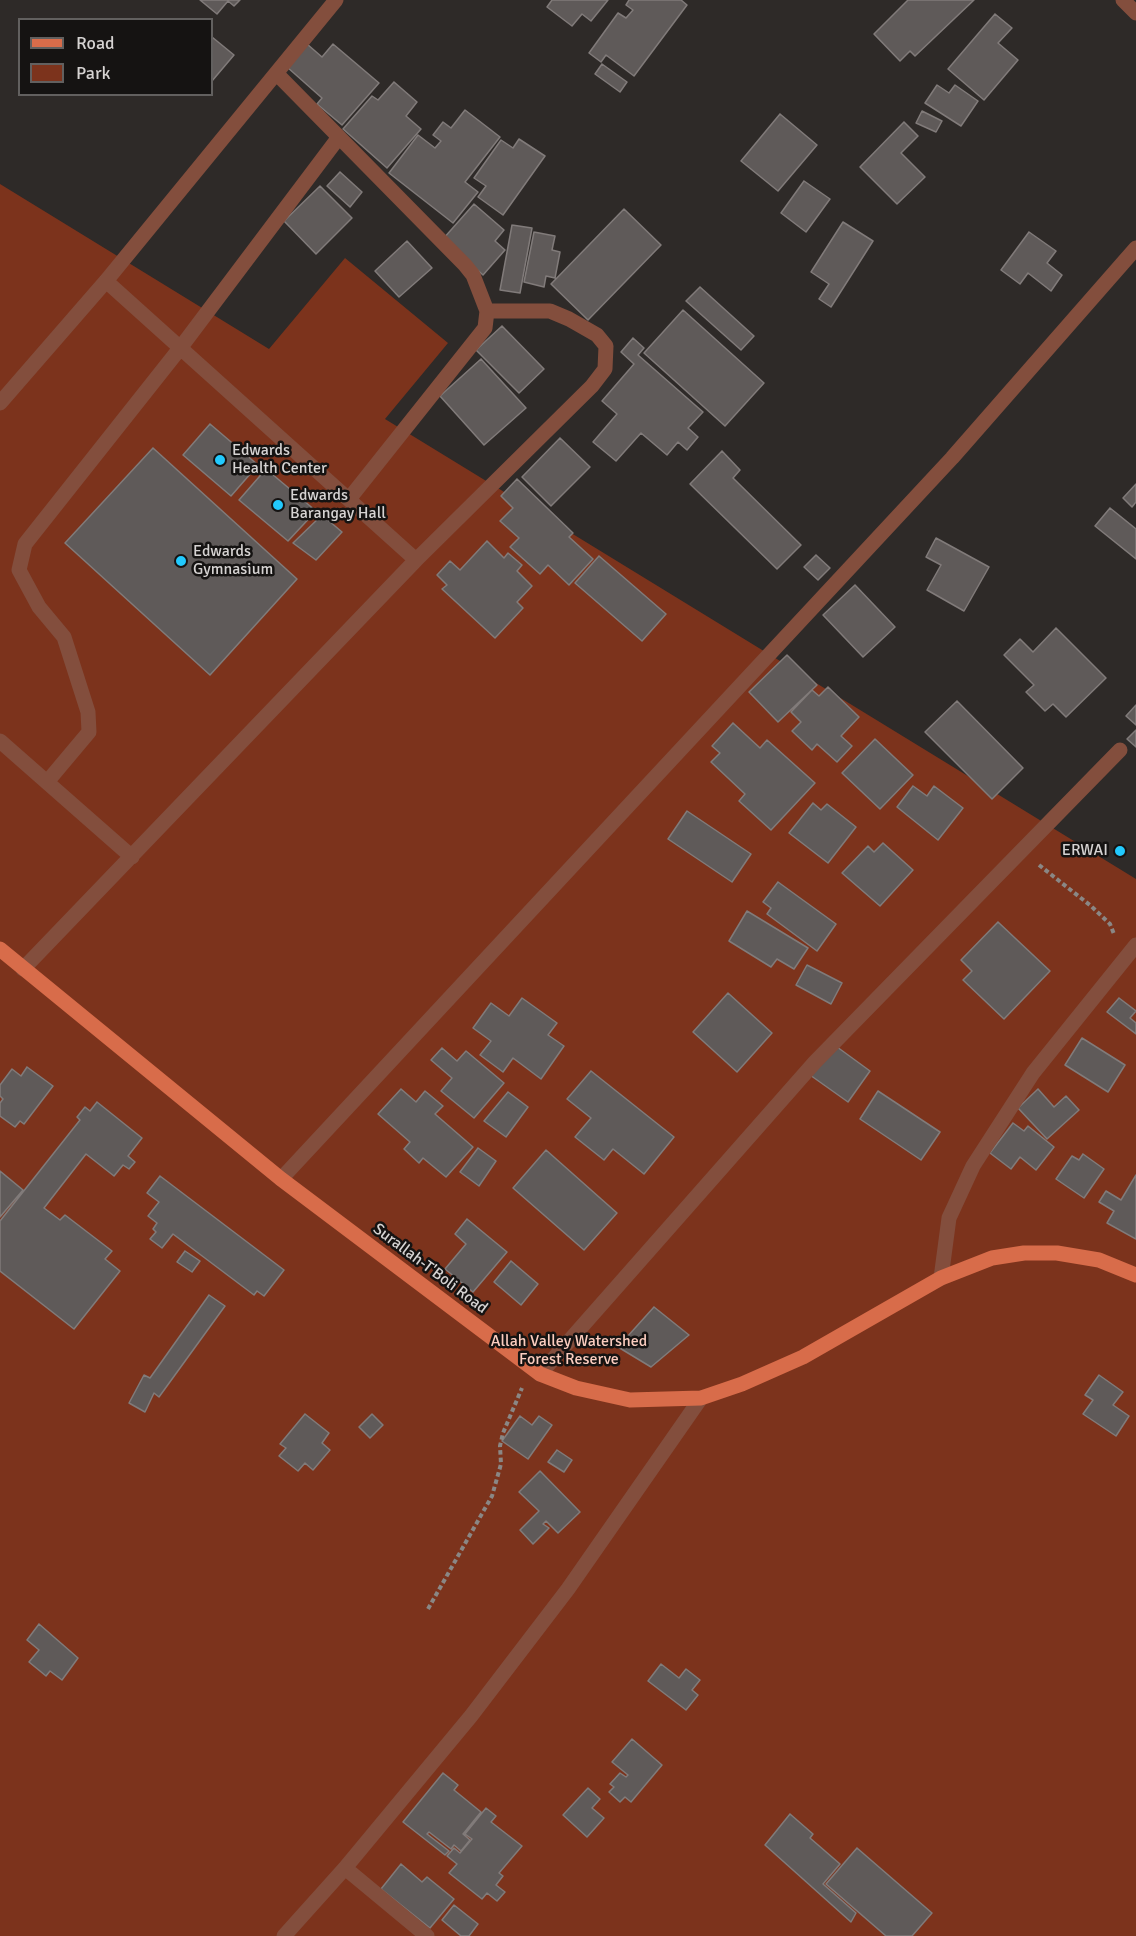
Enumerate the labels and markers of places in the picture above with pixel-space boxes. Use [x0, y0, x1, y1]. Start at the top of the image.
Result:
place label: Edwards Health Center [232, 441, 327, 479]
marker: Edwards Health Center [213, 453, 227, 467]
place label: Edwards Barangay Hall [290, 486, 386, 524]
marker: Edwards Barangay Hall [271, 498, 285, 512]
place label: Edwards Gymnasium [193, 542, 273, 580]
marker: Edwards Gymnasium [174, 554, 188, 568]
place label: ERWAI [1062, 841, 1108, 861]
marker: ERWAI [1113, 844, 1127, 858]

